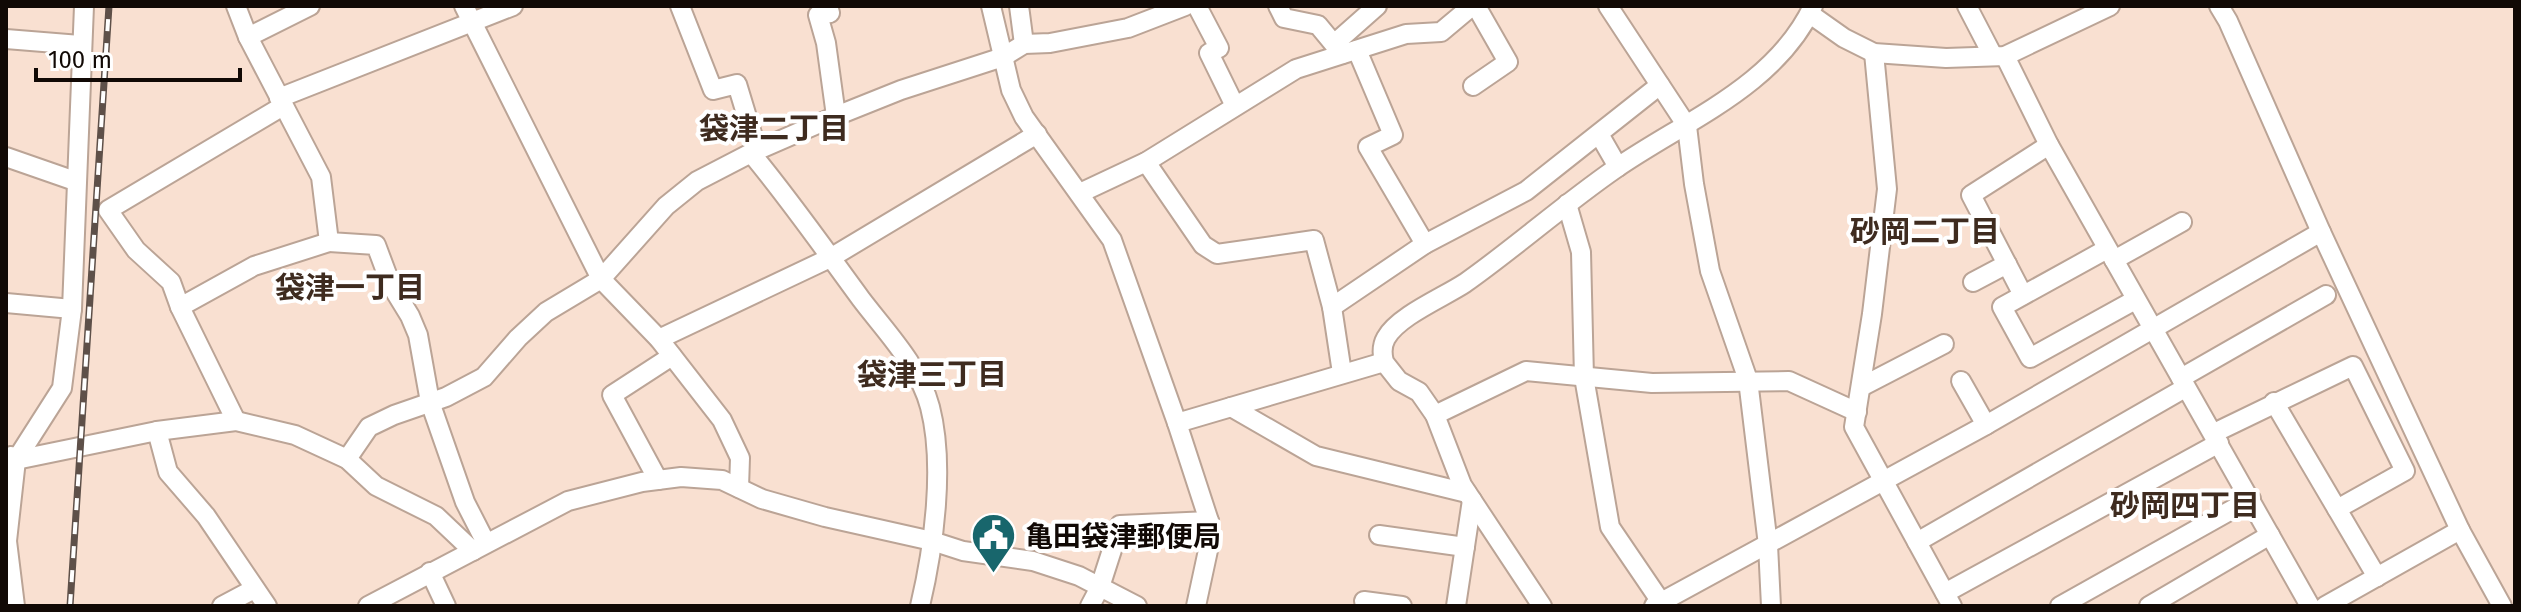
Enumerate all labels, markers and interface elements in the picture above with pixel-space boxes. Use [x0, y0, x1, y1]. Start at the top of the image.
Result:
scale bar [36, 32, 240, 82]
text: 100 m [48, 46, 112, 74]
district label: 袋津二丁目 [699, 111, 849, 147]
district label: 砂岡二丁目 [1850, 214, 2000, 250]
district label: 袋津一丁目 [275, 270, 425, 306]
district label: 袋津三丁目 [857, 357, 1007, 393]
district label: 砂岡四丁目 [2110, 488, 2260, 524]
public building icon: 亀田袋津郵便局 [970, 512, 1018, 575]
place label: 亀田袋津郵便局 [1025, 520, 1221, 553]

